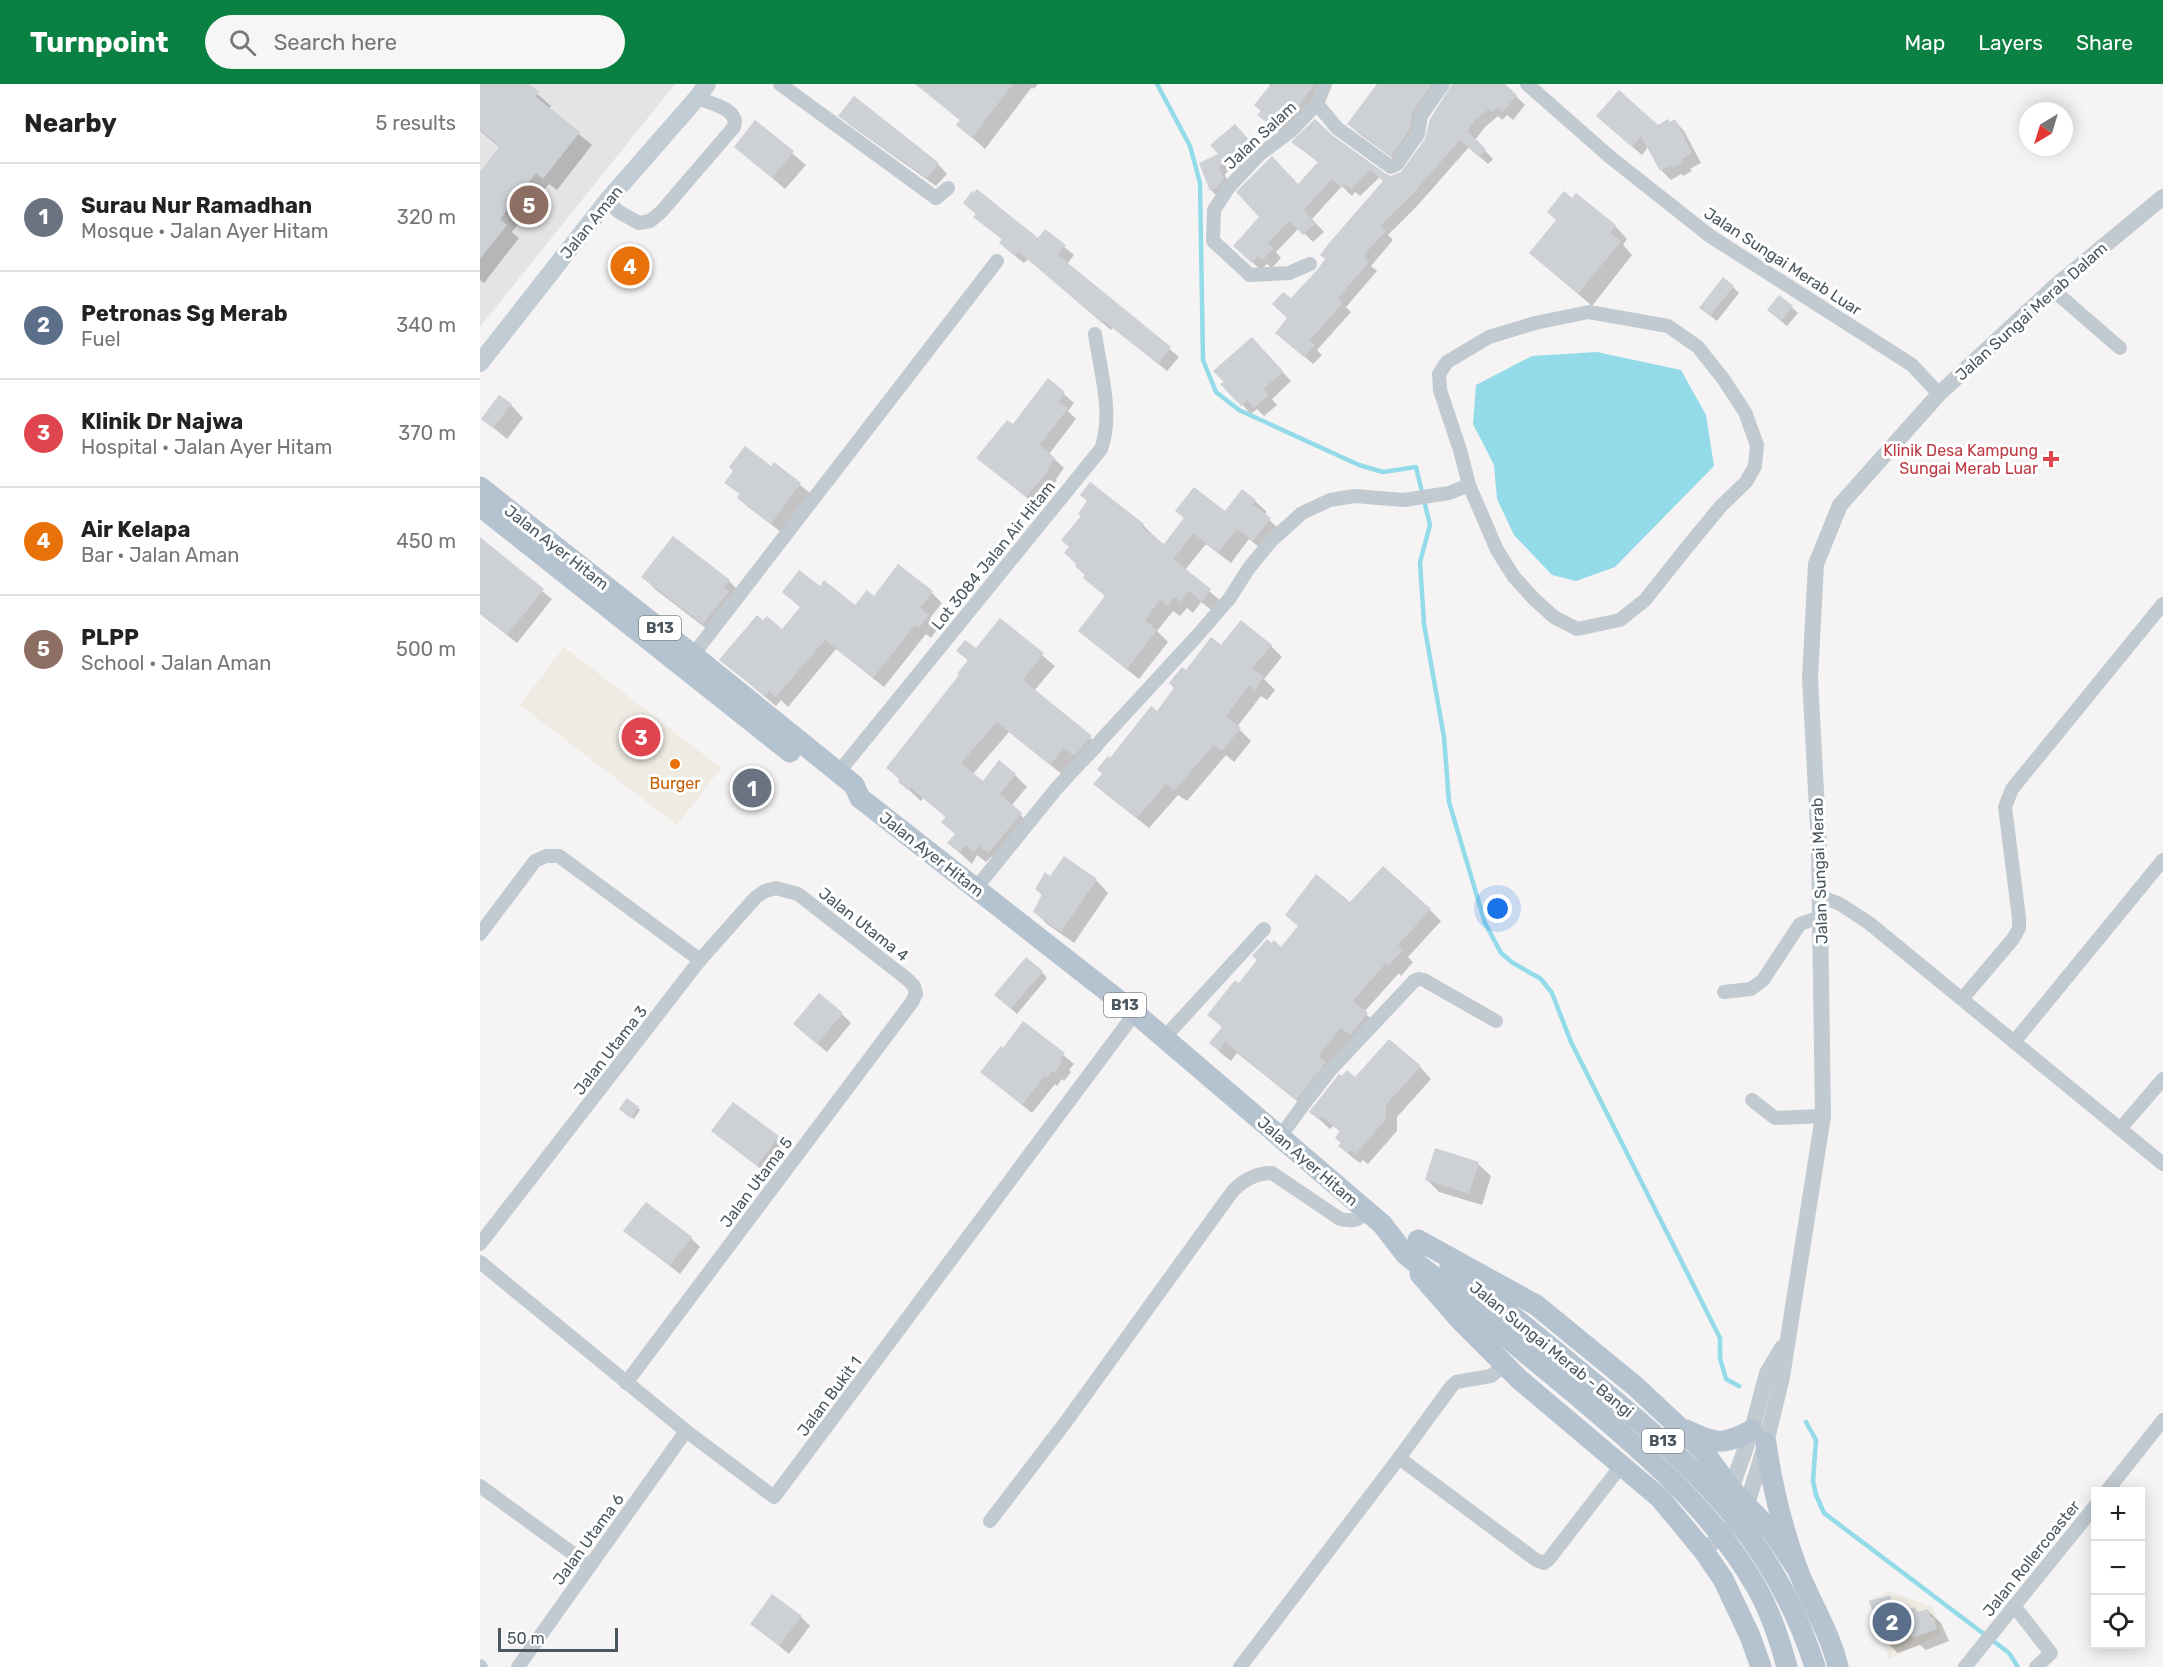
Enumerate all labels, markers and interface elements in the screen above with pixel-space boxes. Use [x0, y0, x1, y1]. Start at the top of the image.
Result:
search box [205, 15, 625, 69]
text: Turnpoint [30, 26, 169, 59]
icon: search [226, 26, 259, 59]
text: Search here [274, 29, 397, 56]
text: Map [1904, 30, 1945, 55]
text: Layers [1978, 30, 2043, 55]
text: Share [2076, 30, 2133, 55]
street label: Jalan Salam [1221, 97, 1300, 173]
north arrow [2019, 102, 2073, 156]
text: Nearby [24, 108, 117, 139]
text: 5 results [375, 111, 456, 135]
pin: 5 [509, 182, 548, 228]
street label: Jalan Aman [556, 182, 627, 263]
text: Surau Nur Ramadhan [81, 192, 312, 219]
street label: Jalan Sungai Merab Luar [1700, 203, 1865, 319]
text: 1 [39, 205, 48, 229]
text: 320 m [397, 205, 456, 229]
text: Mosque · Jalan Ayer Hitam [81, 219, 329, 243]
street label: Jalan Sungai Merab Dalam [1952, 238, 2111, 384]
pin: 4 [610, 244, 650, 288]
text: Petronas Sg Merab [81, 300, 288, 327]
text: 2 [37, 313, 50, 337]
text: 340 m [396, 313, 456, 337]
text: Fuel [81, 327, 121, 351]
text: Klinik Dr Najwa [81, 408, 243, 435]
text: 3 [37, 421, 50, 445]
text: 370 m [398, 421, 456, 445]
text: Hospital · Jalan Ayer Hitam [81, 435, 332, 459]
place label: Klinik Desa Kampung Sungai Merab Luar [1883, 441, 2038, 478]
marker: Klinik Desa Kampung Sungai Merab Luar [2042, 450, 2060, 468]
street label: Lot 3084 Jalan Air Hitam [928, 477, 1059, 633]
street label: Jalan Ayer Hitam [501, 501, 612, 594]
text: Air Kelapa [81, 516, 190, 543]
text: 4 [37, 529, 50, 553]
text: 450 m [396, 529, 456, 553]
text: Bar · Jalan Aman [81, 543, 239, 567]
road number: B13 [639, 616, 681, 640]
text: PLPP [81, 624, 139, 651]
text: 5 [37, 637, 50, 661]
text: 500 m [396, 637, 456, 661]
text: School · Jalan Aman [81, 651, 271, 675]
pin: 3 [622, 714, 660, 760]
marker: Burger [668, 757, 682, 771]
pin: 1 [732, 766, 772, 810]
place label: Burger [650, 774, 700, 793]
street label: Jalan Sungai Merab [1807, 797, 1832, 945]
street label: Jalan Ayer Hitam [876, 808, 987, 901]
street label: Jalan Utama 4 [815, 884, 912, 965]
your location [1483, 894, 1512, 923]
road number: B13 [1104, 993, 1146, 1017]
street label: Jalan Utama 3 [570, 1002, 651, 1099]
street label: Jalan Ayer Hitam [1254, 1113, 1362, 1210]
street label: Jalan Utama 5 [716, 1133, 796, 1231]
street label: Jalan Sungai Merab - Bangi [1466, 1278, 1637, 1421]
street label: Jalan Bukit 1 [793, 1353, 865, 1440]
road number: B13 [1642, 1429, 1684, 1453]
map controls [2091, 1487, 2145, 1649]
button: + [2091, 1487, 2145, 1541]
street label: Jalan Utama 6 [549, 1490, 628, 1589]
street label: Jalan Rollercoaster [1979, 1496, 2084, 1620]
button: − [2091, 1541, 2145, 1595]
button: locate [2091, 1595, 2145, 1649]
pin: 2 [1872, 1600, 1912, 1644]
scale bar [498, 1625, 618, 1652]
text: 50 m [507, 1629, 545, 1648]

